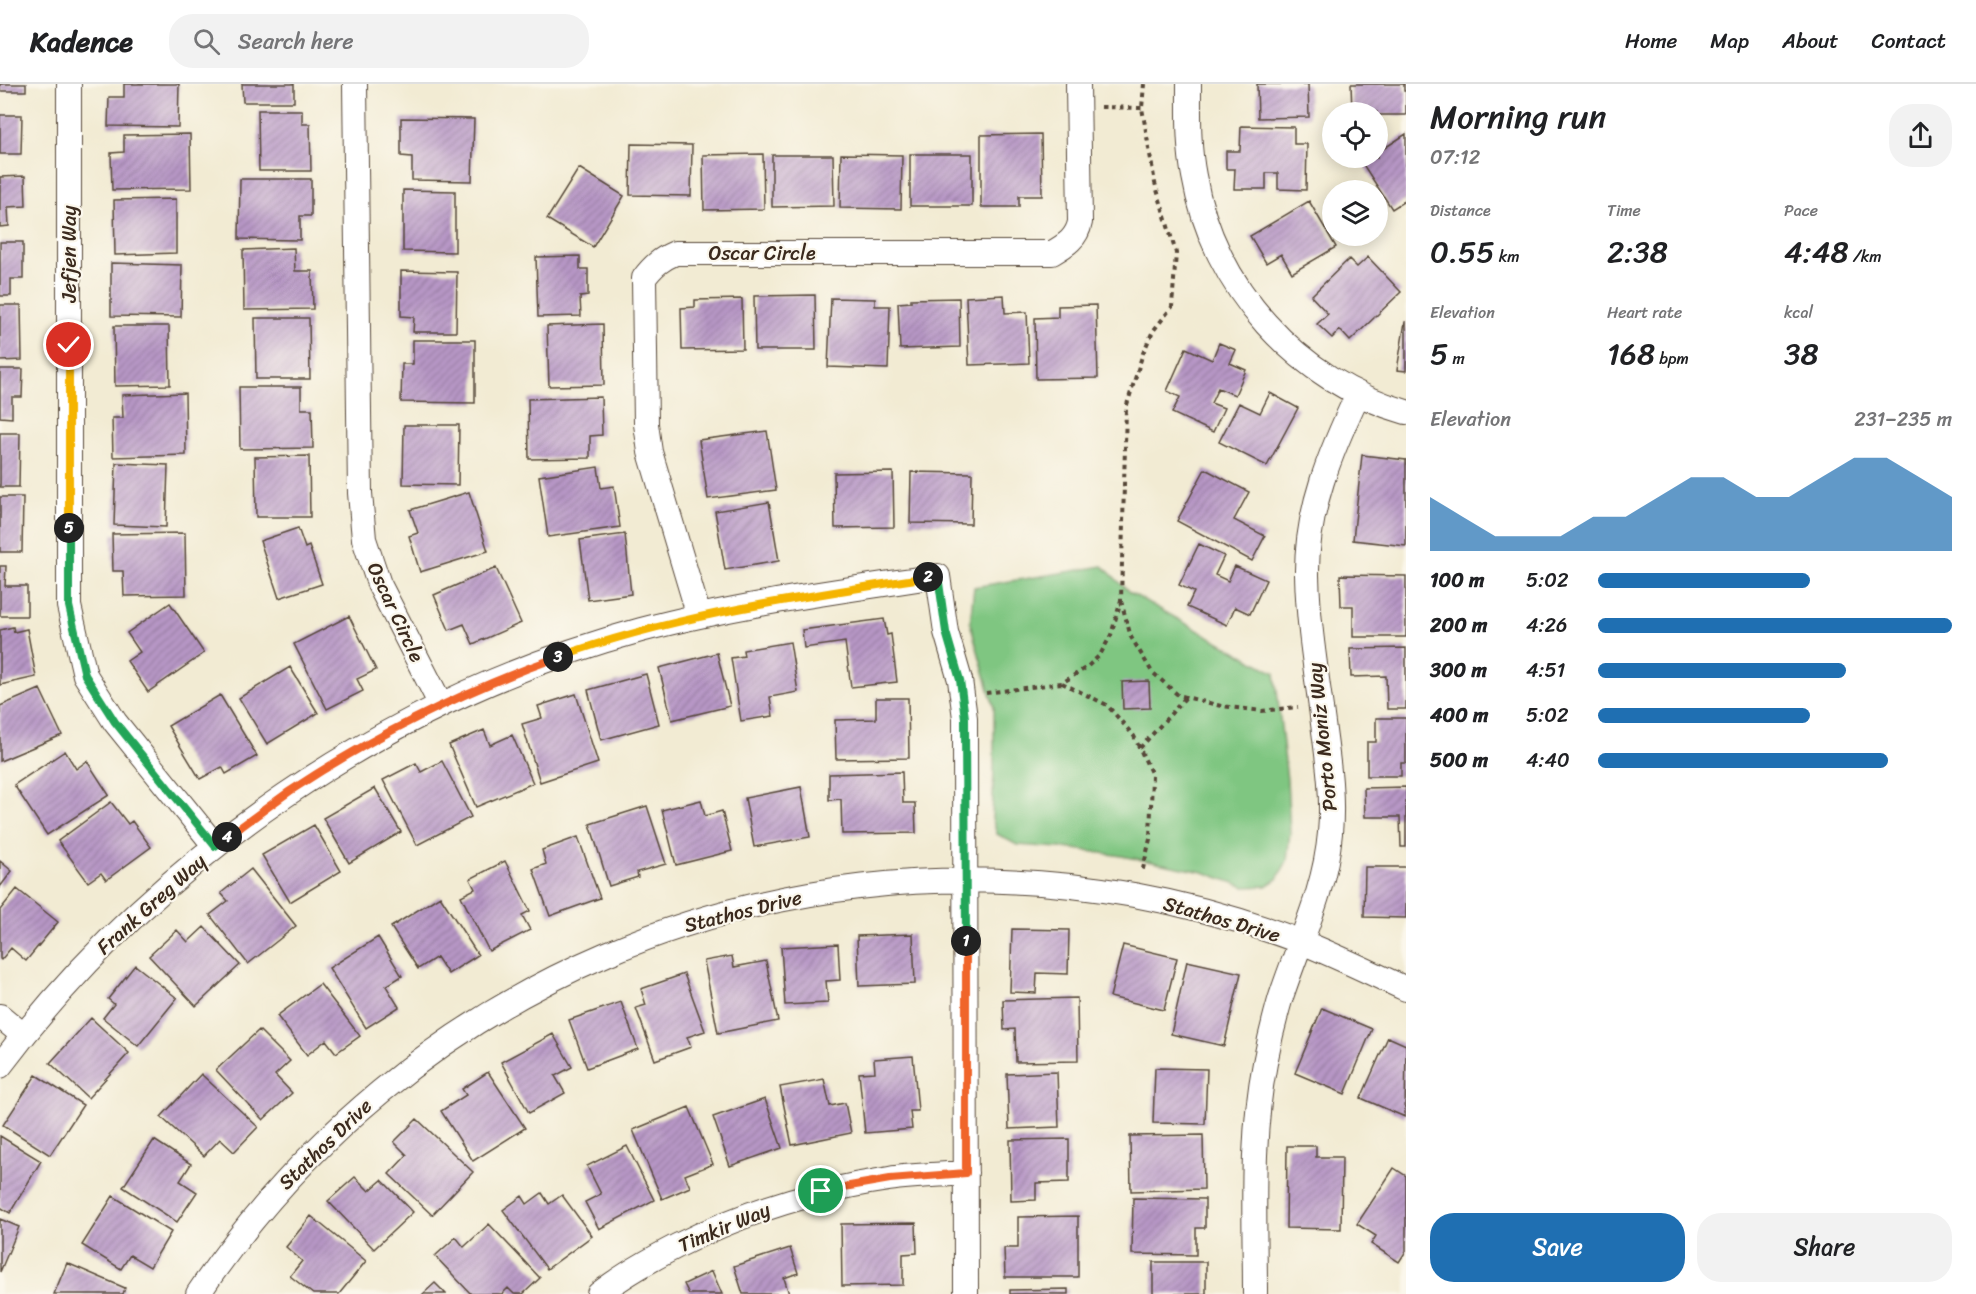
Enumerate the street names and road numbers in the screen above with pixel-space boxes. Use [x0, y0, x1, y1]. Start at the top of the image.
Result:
street label: Jefjen Way [52, 205, 87, 304]
street label: Oscar Circle [708, 236, 816, 271]
street label: Oscar Circle [357, 556, 434, 668]
street label: Porto Moniz Way [1297, 660, 1348, 813]
street label: Frank Greg Way [88, 845, 215, 964]
street label: Stathos Drive [680, 880, 806, 943]
street label: Stathos Drive [1159, 886, 1285, 953]
street label: Stathos Drive [270, 1090, 381, 1199]
street label: Timkir Way [673, 1192, 776, 1263]

